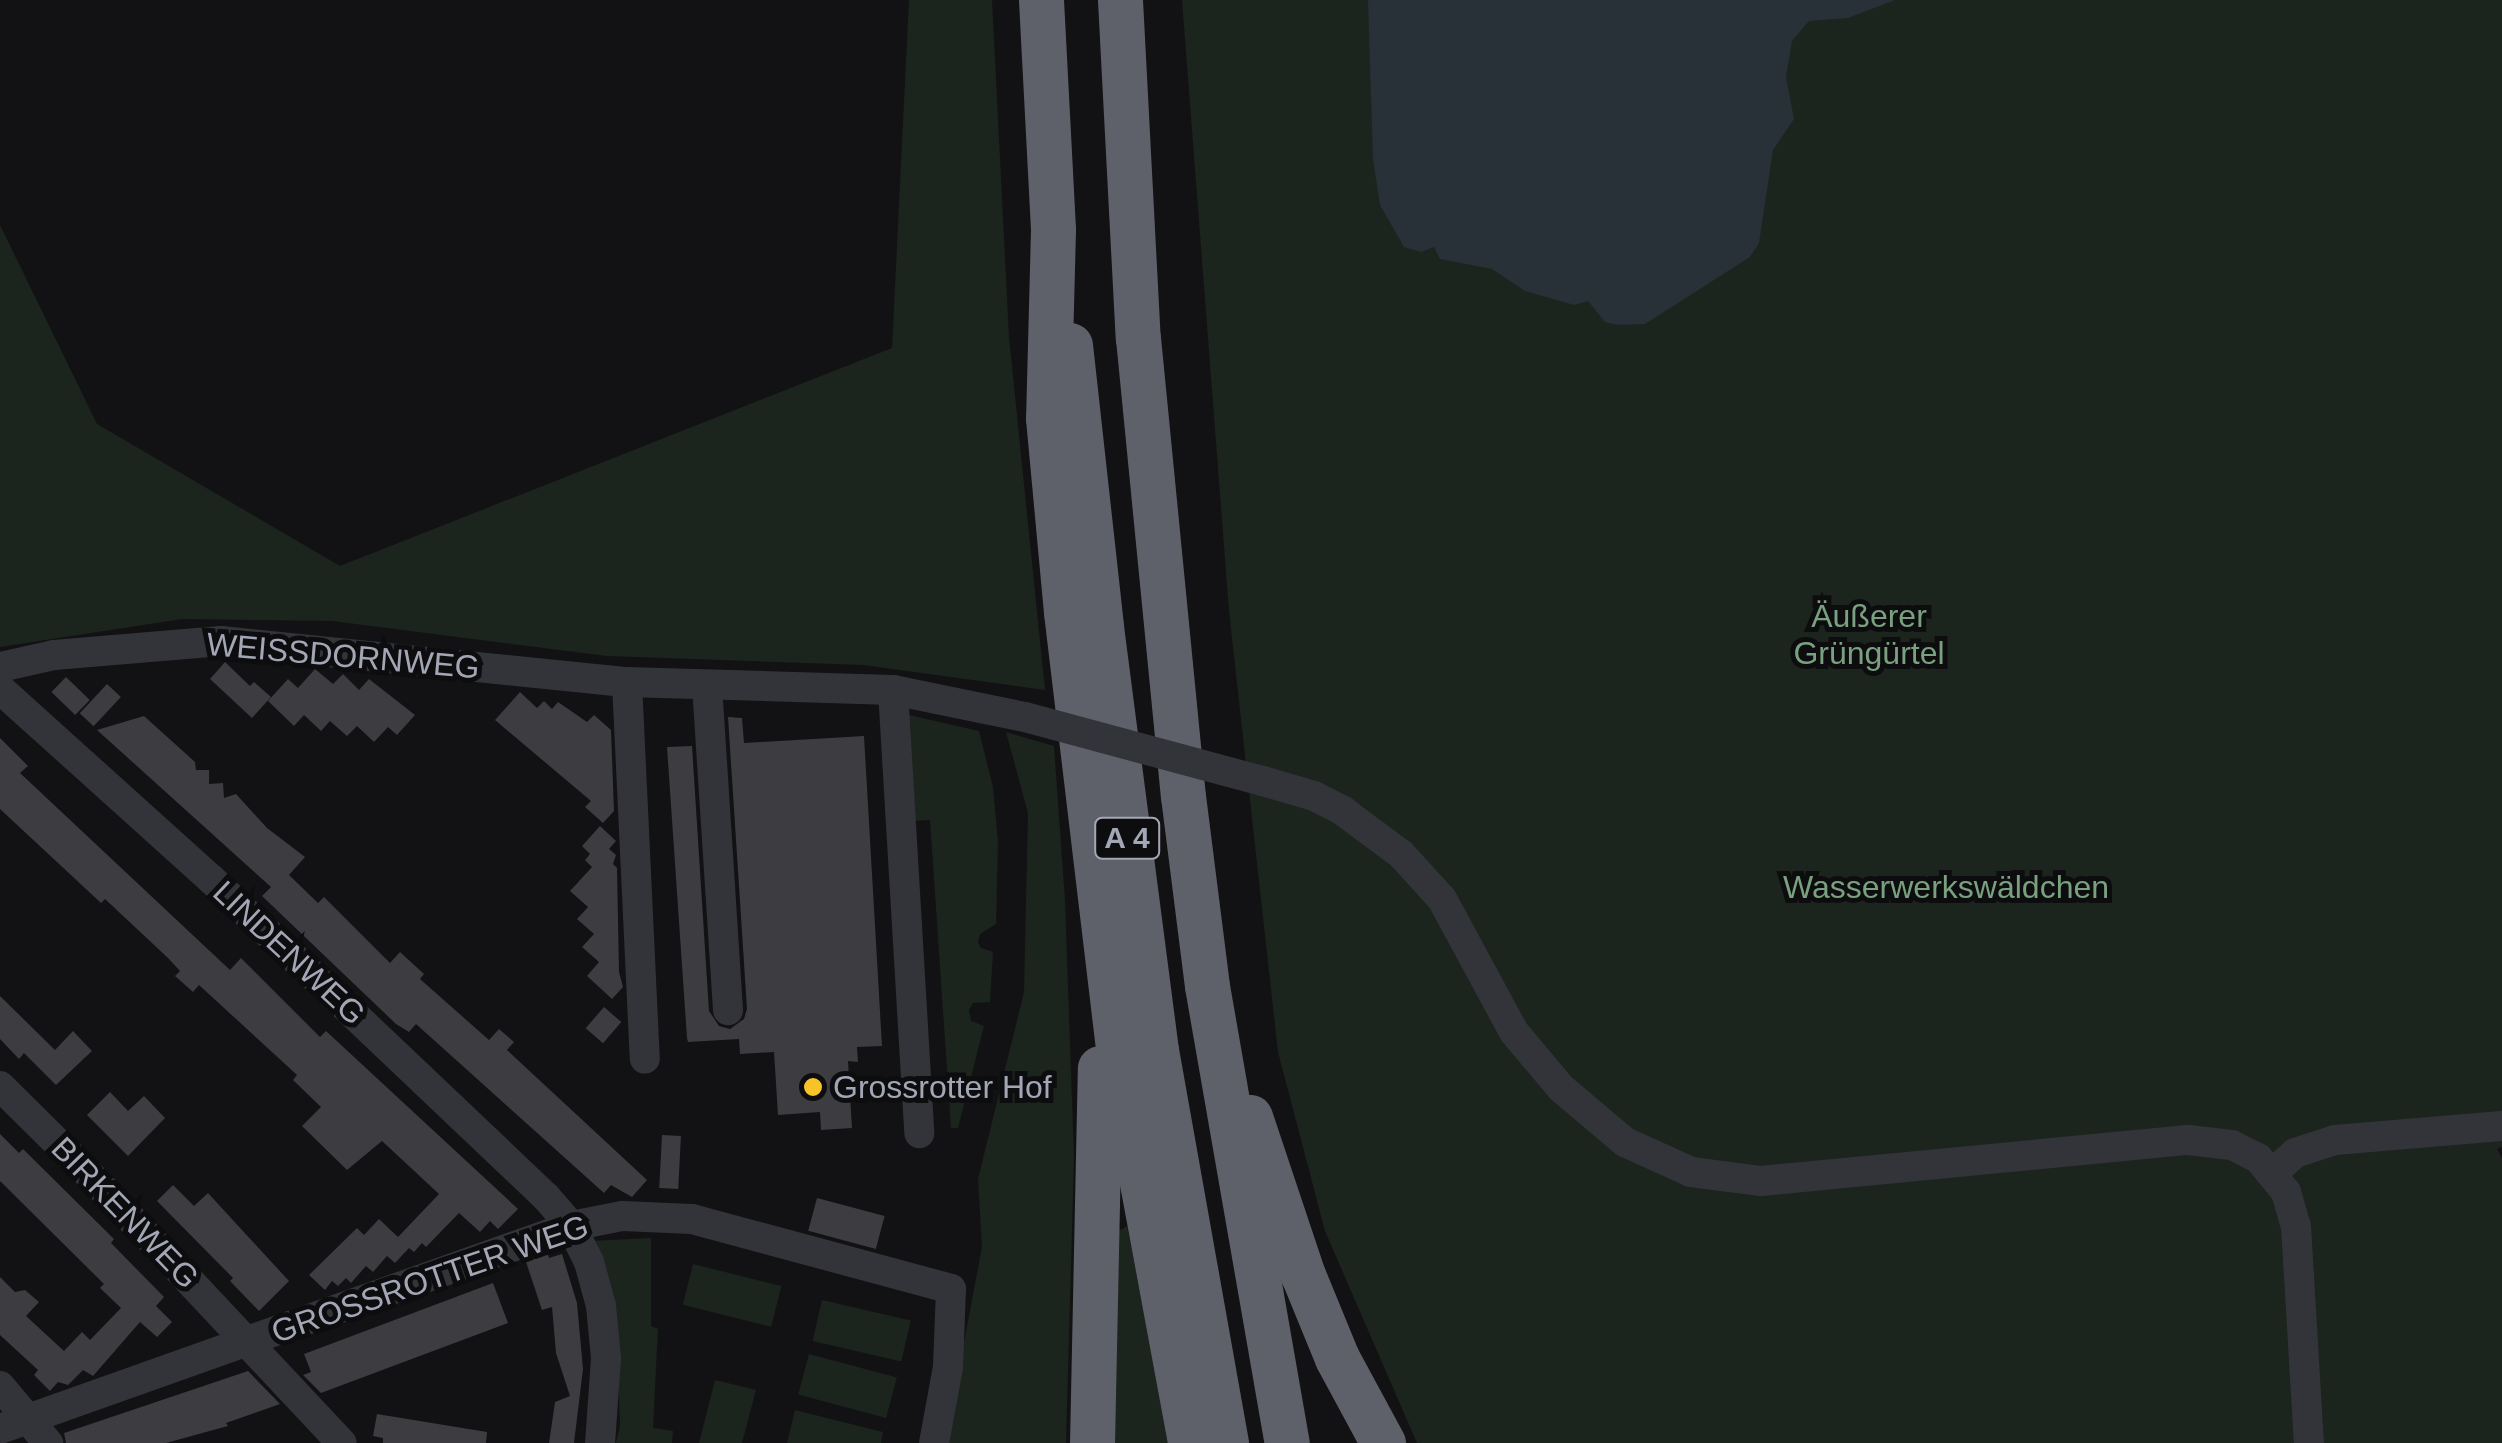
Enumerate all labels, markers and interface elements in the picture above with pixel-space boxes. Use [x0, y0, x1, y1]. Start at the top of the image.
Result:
park label: Äußerer Grüngürtel [1793, 598, 1945, 673]
street label: WEISSDORNWEG [205, 625, 481, 687]
road number: A 4 [1092, 813, 1162, 863]
park label: Wasserwerkswäldchen [1783, 868, 2109, 906]
street label: LINDENWEG [205, 873, 373, 1033]
place label: Grossrotter Hof [833, 1068, 1052, 1106]
marker: Grossrotter Hof [802, 1076, 824, 1098]
street label: BIRKENWEG [43, 1129, 207, 1297]
street label: GROSSROTTER WEG [267, 1207, 593, 1351]

